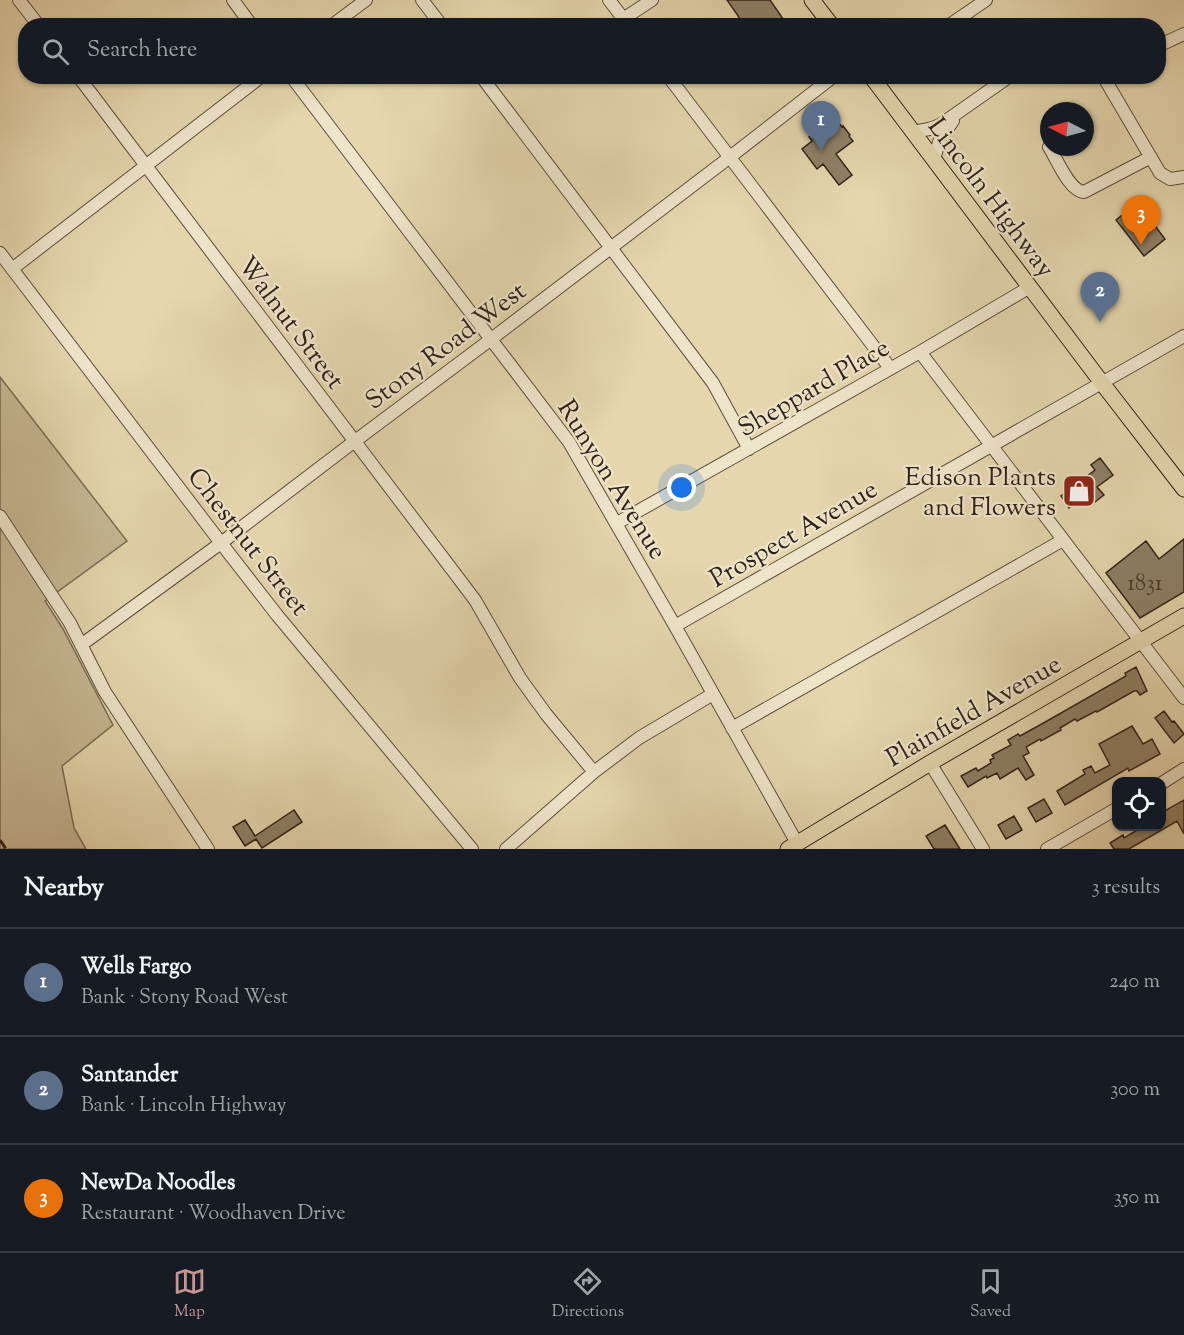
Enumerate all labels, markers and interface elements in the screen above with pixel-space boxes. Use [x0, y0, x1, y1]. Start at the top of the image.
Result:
search box [18, 18, 1166, 84]
icon: search [39, 35, 72, 68]
text: Search here [87, 35, 197, 67]
pin: 1 [802, 102, 840, 151]
north arrow [1040, 102, 1094, 156]
street label: Lincoln Highway [918, 111, 1062, 286]
pin: 3 [1122, 196, 1160, 245]
street label: Walnut Street [228, 249, 352, 398]
pin: 2 [1080, 272, 1120, 322]
street label: Stony Road West [358, 274, 535, 420]
street label: Sheppard Place [731, 331, 897, 448]
street label: Runyon Avenue [547, 393, 675, 567]
place label: Edison Plants and Flowers [905, 460, 1056, 527]
street label: Chestnut Street [177, 461, 317, 624]
street label: Prospect Avenue [704, 472, 885, 598]
your location [667, 473, 696, 502]
shop icon: Edison Plants and Flowers [1061, 473, 1097, 509]
house number: 1831 [1128, 569, 1163, 601]
street label: Plainfield Avenue [880, 647, 1069, 777]
map controls [1112, 777, 1166, 831]
button: locate [1112, 777, 1166, 831]
text: Nearby [24, 870, 104, 907]
text: 3 results [1091, 874, 1160, 903]
text: Wells Fargo [81, 952, 192, 984]
text: 1 [40, 968, 47, 997]
text: 240 m [1109, 968, 1160, 997]
text: Bank · Stony Road West [81, 984, 288, 1013]
text: Santander [81, 1060, 178, 1092]
text: 2 [39, 1076, 48, 1105]
text: 300 m [1110, 1076, 1160, 1105]
text: Bank · Lincoln Highway [81, 1092, 287, 1121]
text: NewDa Noodles [81, 1168, 235, 1200]
text: 3 [39, 1184, 48, 1213]
text: 350 m [1114, 1184, 1160, 1213]
text: Restaurant · Woodhaven Drive [81, 1200, 346, 1229]
tab: Map [173, 1265, 206, 1324]
tab: Directions [552, 1265, 624, 1324]
tab: Saved [970, 1265, 1011, 1324]

